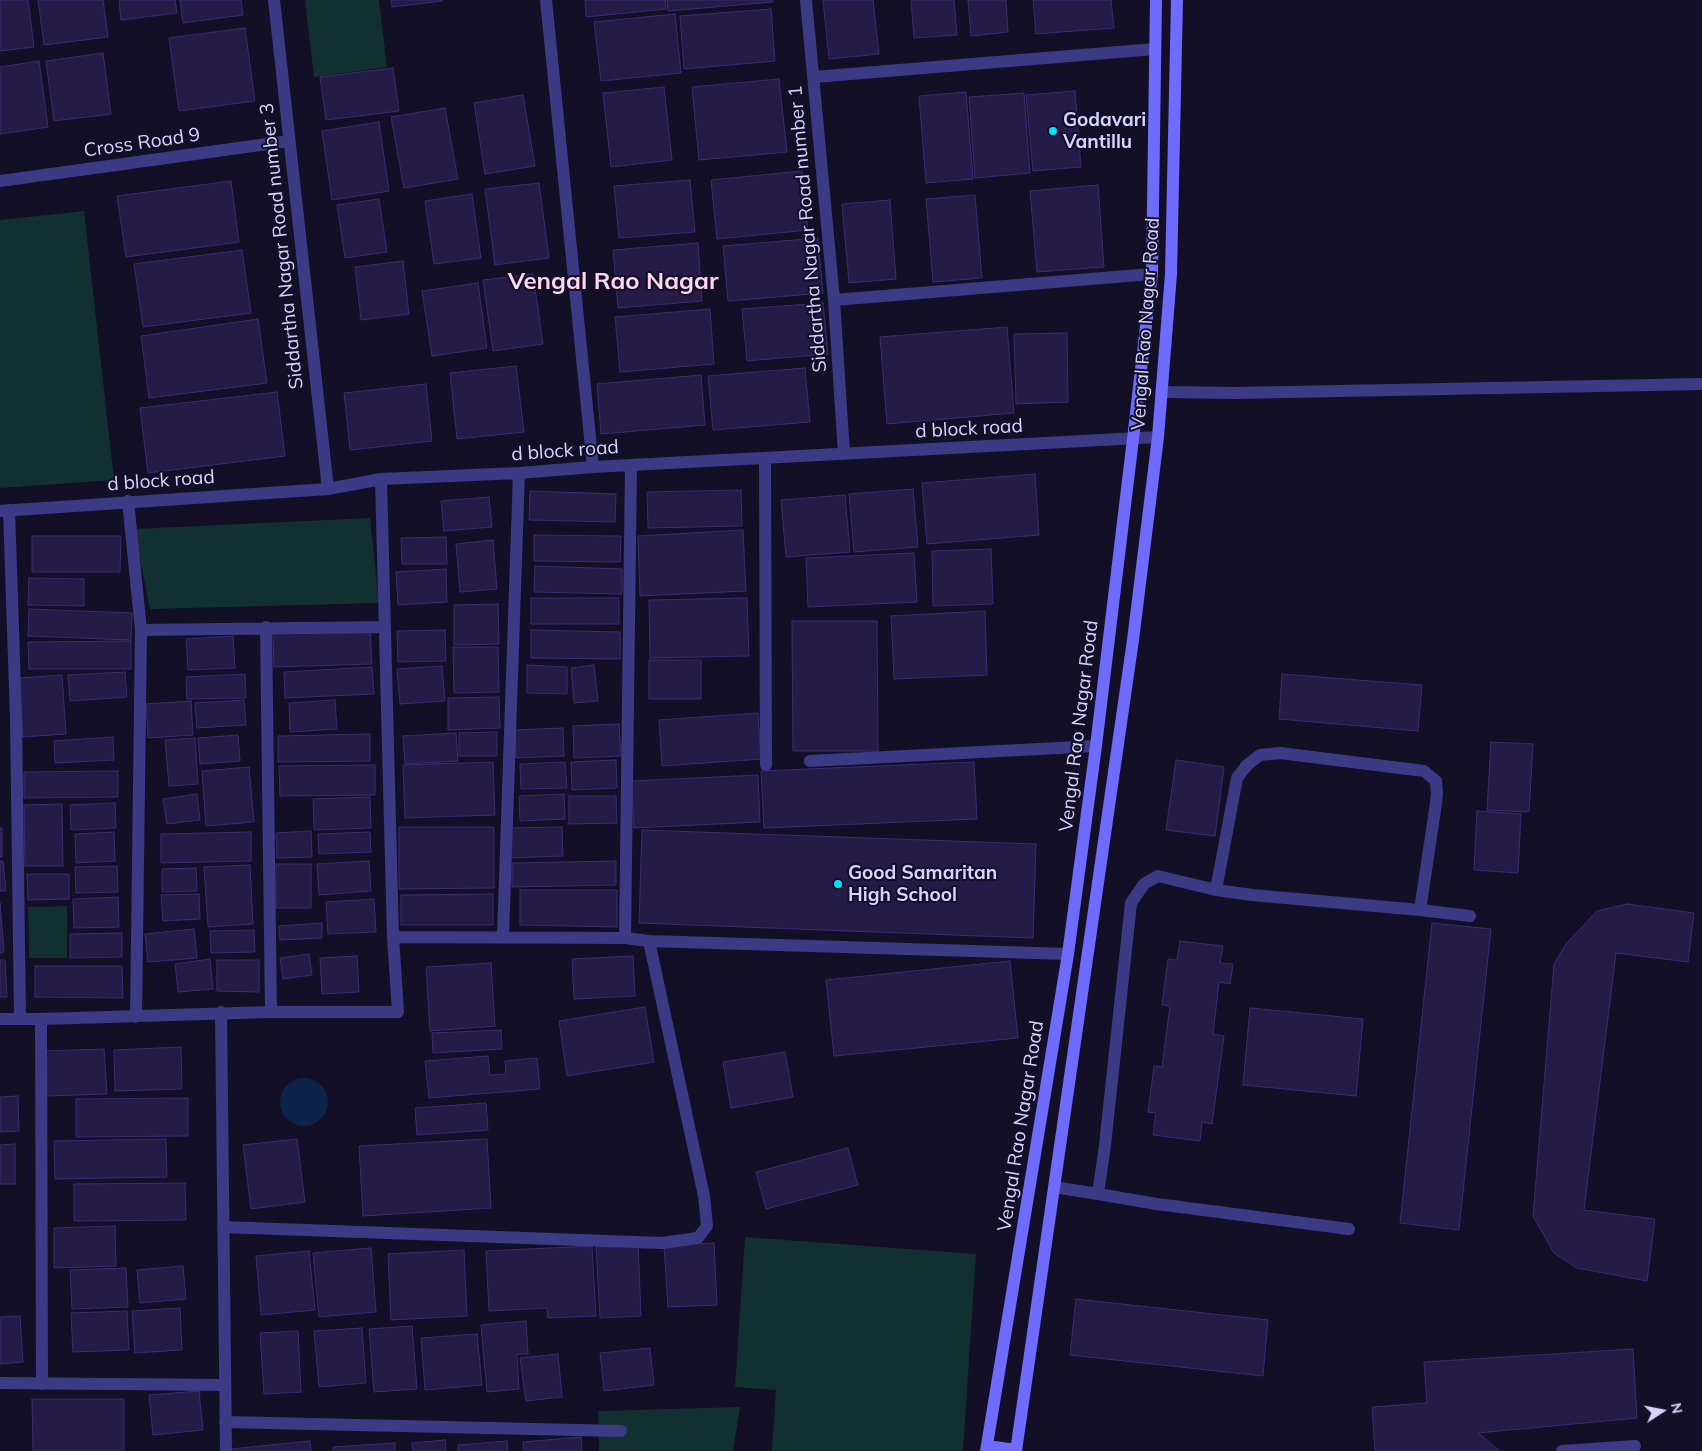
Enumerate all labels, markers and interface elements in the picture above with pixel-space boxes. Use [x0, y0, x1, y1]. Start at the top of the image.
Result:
street label: Siddartha Nagar Road number 1 [784, 85, 832, 373]
street label: Siddartha Nagar Road number 3 [256, 102, 308, 390]
place label: Godavari Vantillu [1063, 109, 1146, 153]
street label: Cross Road 9 [82, 124, 202, 162]
marker: Godavari Vantillu [1047, 125, 1059, 137]
street label: Vengal Rao Nagar Road [1127, 217, 1165, 431]
district label: Vengal Rao Nagar [508, 268, 718, 296]
street label: d block road [915, 415, 1023, 443]
street label: d block road [510, 436, 620, 466]
street label: d block road [106, 466, 216, 496]
street label: Vengal Rao Nagar Road [1055, 619, 1103, 833]
place label: Good Samaritan High School [848, 862, 997, 906]
marker: Good Samaritan High School [832, 878, 844, 890]
street label: Vengal Rao Nagar Road [993, 1019, 1049, 1233]
north arrow [1637, 1386, 1687, 1436]
text: N [1667, 1401, 1687, 1415]

